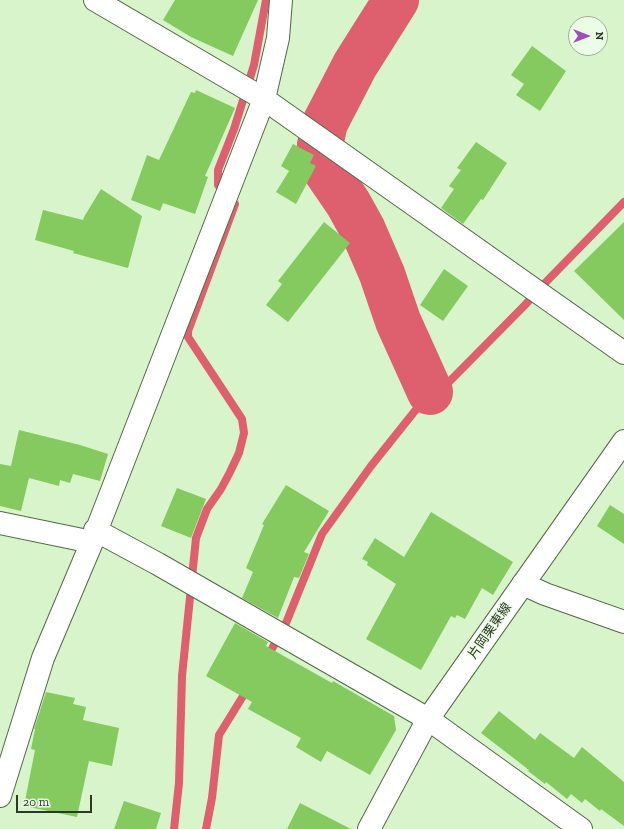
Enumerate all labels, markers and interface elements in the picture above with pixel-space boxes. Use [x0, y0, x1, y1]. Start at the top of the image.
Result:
north arrow [568, 16, 608, 56]
text: N [593, 32, 606, 40]
street label: 片岡栗東線 [465, 600, 515, 662]
scale bar [18, 787, 94, 813]
text: 20 m [23, 795, 49, 809]

